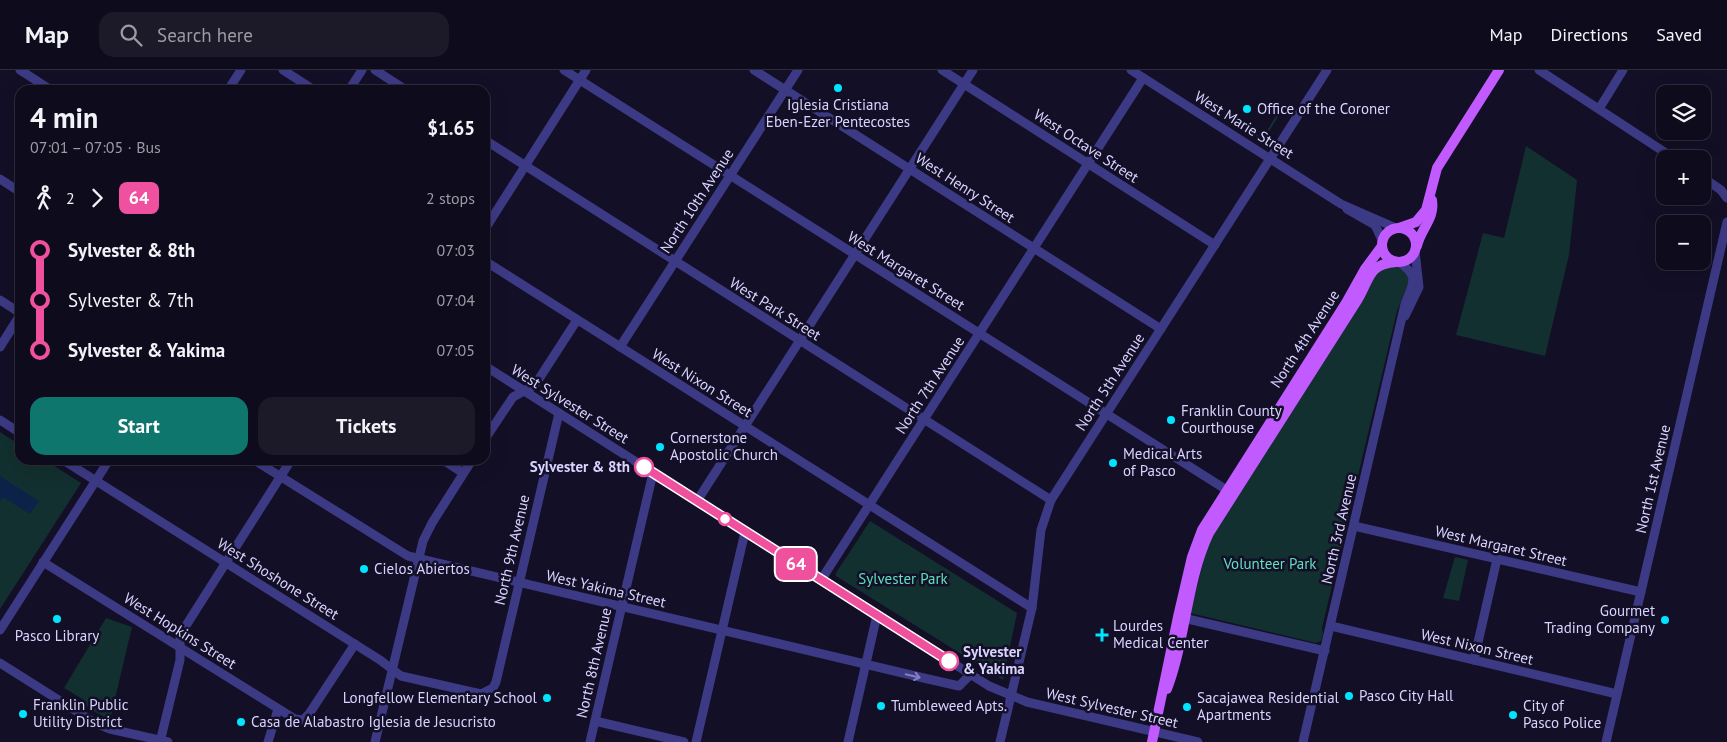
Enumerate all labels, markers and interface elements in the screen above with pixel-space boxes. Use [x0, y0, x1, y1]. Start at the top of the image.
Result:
search box [99, 12, 449, 57]
text: Map [25, 19, 69, 50]
icon: search [117, 21, 145, 49]
text: Search here [157, 23, 253, 47]
text: Map [1490, 23, 1522, 46]
text: Directions [1550, 23, 1628, 46]
text: Saved [1656, 23, 1702, 46]
marker: Iglesia Cristiana Eben-Ezer Pentecostes [832, 82, 844, 94]
map controls [1656, 85, 1711, 270]
button: layers [1656, 85, 1711, 140]
street label: West Marie Street [1191, 87, 1297, 163]
place label: Iglesia Cristiana Eben-Ezer Pentecostes [766, 95, 910, 131]
text: 4 min [30, 99, 98, 136]
place label: Office of the Coroner [1257, 99, 1390, 118]
marker: Office of the Coroner [1241, 103, 1253, 115]
street label: West Octave Street [1030, 105, 1142, 187]
text: $1.65 [427, 116, 475, 140]
text: 07:01 – 07:05 · Bus [30, 137, 161, 157]
street label: North 10th Avenue [656, 145, 737, 257]
street label: West Henry Street [912, 148, 1018, 227]
button: + [1656, 150, 1711, 205]
icon: walk [30, 184, 58, 212]
icon: forward [83, 184, 111, 212]
text: 64 [129, 186, 149, 209]
text: 2 [66, 188, 75, 208]
text: 2 stops [426, 188, 475, 208]
button: − [1656, 215, 1711, 270]
street label: West Margaret Street [844, 227, 968, 314]
text: Sylvester & 8th [68, 238, 195, 262]
text: 07:03 [437, 240, 475, 260]
street label: West Park Street [726, 273, 825, 344]
street label: North 4th Avenue [1266, 286, 1343, 391]
text: Sylvester & 7th [68, 288, 194, 312]
text: 07:04 [437, 290, 475, 310]
street label: North 5th Avenue [1071, 329, 1148, 434]
street label: North 7th Avenue [891, 332, 968, 437]
text: Sylvester & Yakima [68, 338, 225, 362]
text: 07:05 [437, 340, 475, 360]
street label: West Nixon Street [649, 344, 756, 421]
street label: West Sylvester Street [508, 360, 633, 447]
button: Start [30, 397, 248, 455]
button: Tickets [258, 397, 475, 455]
place label: Franklin County Courthouse [1181, 401, 1282, 437]
marker: Franklin County Courthouse [1165, 414, 1177, 426]
street label: North 1st Avenue [1631, 423, 1674, 535]
place label: Cornerstone Apostolic Church [670, 428, 778, 464]
marker: Cornerstone Apostolic Church [654, 441, 666, 453]
place label: Medical Arts of Pasco [1123, 444, 1202, 480]
place label: Sylvester & 8th [530, 457, 630, 476]
marker: Sylvester & 8th [634, 457, 654, 477]
marker: Medical Arts of Pasco [1107, 457, 1119, 469]
street label: North 3rd Avenue [1317, 472, 1360, 586]
street label: North 9th Avenue [490, 493, 533, 607]
unlabelled marker [718, 512, 732, 526]
street label: West Margaret Street [1433, 521, 1569, 570]
street label: West Shoshone Street [214, 533, 343, 624]
line badge: 64 [774, 548, 818, 580]
text: 64 [786, 552, 806, 575]
park label: Volunteer Park [1222, 554, 1317, 573]
place label: Cielos Abiertos [374, 559, 470, 578]
marker: Cielos Abiertos [358, 563, 370, 575]
street label: West Yakima Street [544, 566, 668, 612]
park label: Sylvester Park [858, 569, 949, 588]
street label: West Hopkins Street [120, 588, 240, 673]
place label: Gourmet Trading Company [1544, 601, 1655, 637]
street label: North 8th Avenue [572, 606, 615, 720]
marker: Pasco Library [51, 613, 63, 625]
marker: Gourmet Trading Company [1659, 614, 1671, 626]
place label: Lourdes Medical Center [1113, 616, 1209, 652]
street label: West Nixon Street [1419, 624, 1535, 669]
place label: Pasco Library [15, 626, 99, 645]
marker: Lourdes Medical Center [1095, 628, 1109, 642]
place label: Sylvester & Yakima [963, 642, 1025, 678]
marker: Sylvester & Yakima [939, 651, 959, 671]
one-way arrow [905, 672, 921, 681]
street label: West Sylvester Street [1044, 683, 1180, 732]
place label: Pasco City Hall [1359, 686, 1454, 705]
place label: Longfellow Elementary School [343, 688, 538, 707]
place label: Sacajawea Residential Apartments [1197, 688, 1340, 724]
marker: Pasco City Hall [1343, 690, 1355, 702]
marker: Longfellow Elementary School [541, 692, 553, 704]
place label: Franklin Public Utility District [33, 695, 129, 731]
place label: Tumbleweed Apts. [891, 696, 1007, 715]
place label: City of Pasco Police [1523, 696, 1601, 732]
marker: Tumbleweed Apts. [875, 700, 887, 712]
marker: Sacajawea Residential Apartments [1181, 701, 1193, 713]
marker: Franklin Public Utility District [17, 708, 29, 720]
marker: City of Pasco Police [1507, 709, 1519, 721]
place label: Casa de Alabastro Iglesia de Jesucristo [251, 712, 496, 731]
marker: Casa de Alabastro Iglesia de Jesucristo [235, 716, 247, 728]

